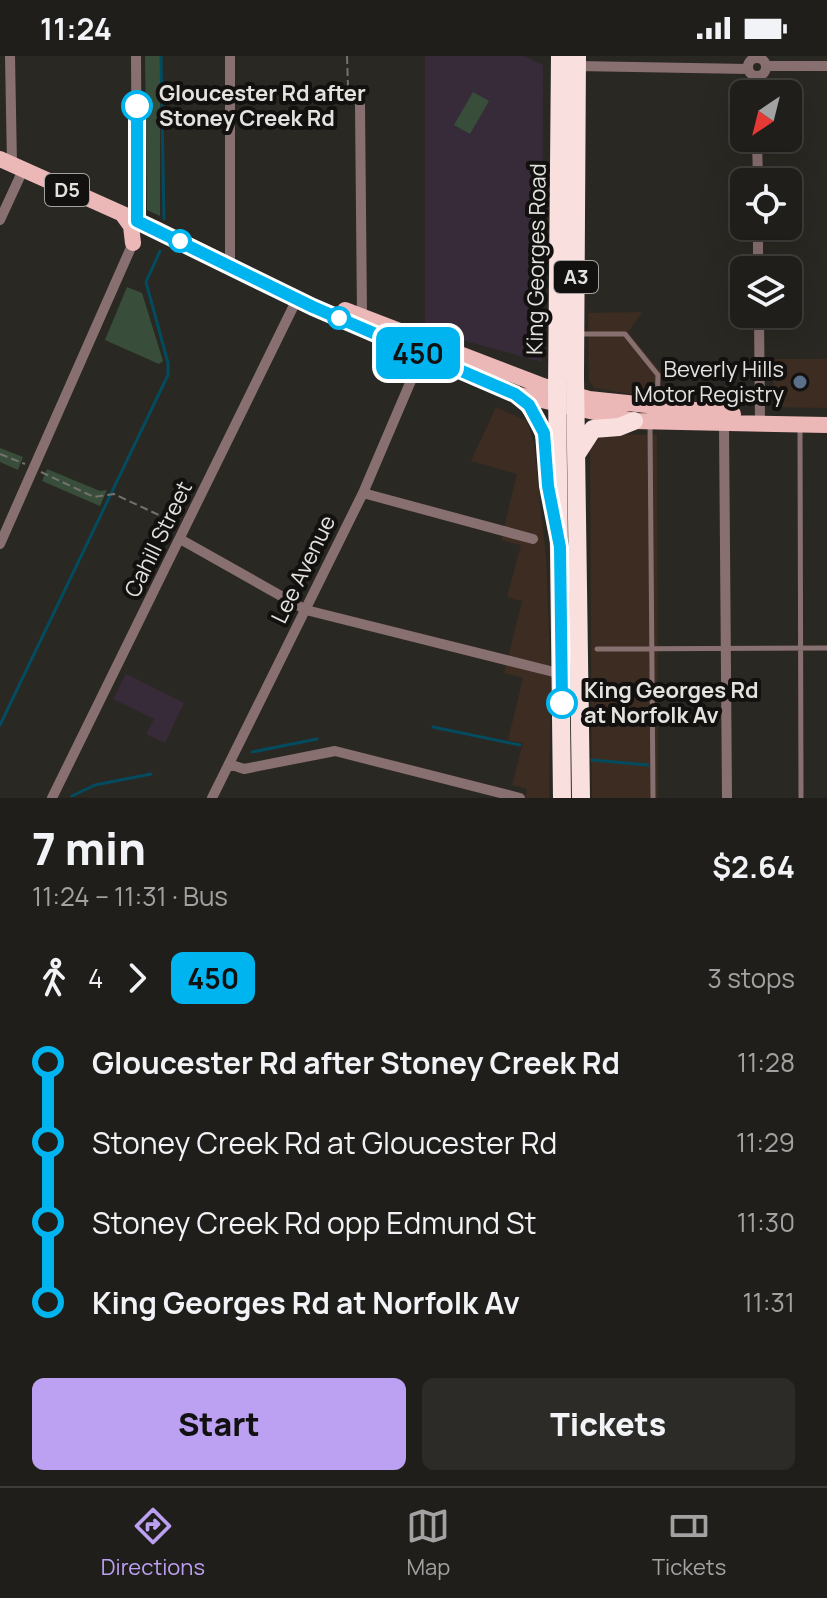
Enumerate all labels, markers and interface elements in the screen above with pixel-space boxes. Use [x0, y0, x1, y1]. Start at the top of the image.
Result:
text: 11:24 [40, 8, 112, 49]
place label: Gloucester Rd after Stoney Creek Rd [159, 78, 366, 133]
north arrow [730, 80, 802, 152]
map controls [730, 80, 802, 328]
marker: Gloucester Rd after Stoney Creek Rd [122, 91, 152, 121]
street label: King Georges Road [519, 163, 553, 355]
button: locate [730, 168, 802, 240]
road number: D5 [45, 174, 89, 206]
unlabelled marker [169, 230, 191, 252]
button: layers [730, 256, 802, 328]
road number: A3 [554, 261, 598, 293]
unlabelled marker [328, 307, 350, 329]
line badge: 450 [372, 327, 464, 379]
text: 450 [392, 334, 444, 372]
place label: Beverly Hills Motor Registry [634, 354, 784, 409]
marker: Beverly Hills Motor Registry [791, 373, 809, 391]
street label: Cahill Street [117, 476, 199, 602]
street label: Lee Avenue [264, 510, 342, 628]
place label: King Georges Rd at Norfolk Av [584, 675, 759, 730]
marker: King Georges Rd at Norfolk Av [547, 688, 577, 718]
text: 7 min [32, 818, 146, 878]
text: $2.64 [712, 846, 795, 887]
text: 11:24 – 11:31 · Bus [32, 878, 228, 914]
icon: walk [32, 956, 76, 1000]
icon: forward [115, 956, 159, 1000]
text: 450 [187, 959, 239, 997]
text: 4 [88, 960, 103, 996]
text: 3 stops [708, 960, 795, 996]
text: Gloucester Rd after Stoney Creek Rd [92, 1042, 620, 1083]
text: 11:28 [737, 1044, 795, 1080]
text: Stoney Creek Rd at Gloucester Rd [92, 1122, 557, 1163]
text: 11:29 [736, 1124, 795, 1160]
text: Stoney Creek Rd opp Edmund St [92, 1202, 536, 1243]
text: 11:30 [737, 1204, 795, 1240]
text: King Georges Rd at Norfolk Av [92, 1282, 520, 1323]
text: 11:31 [742, 1284, 795, 1320]
button: Start [32, 1378, 406, 1470]
button: Tickets [422, 1378, 795, 1470]
tab: Directions [101, 1504, 205, 1582]
tab: Map [406, 1504, 450, 1582]
tab: Tickets [652, 1504, 726, 1582]

